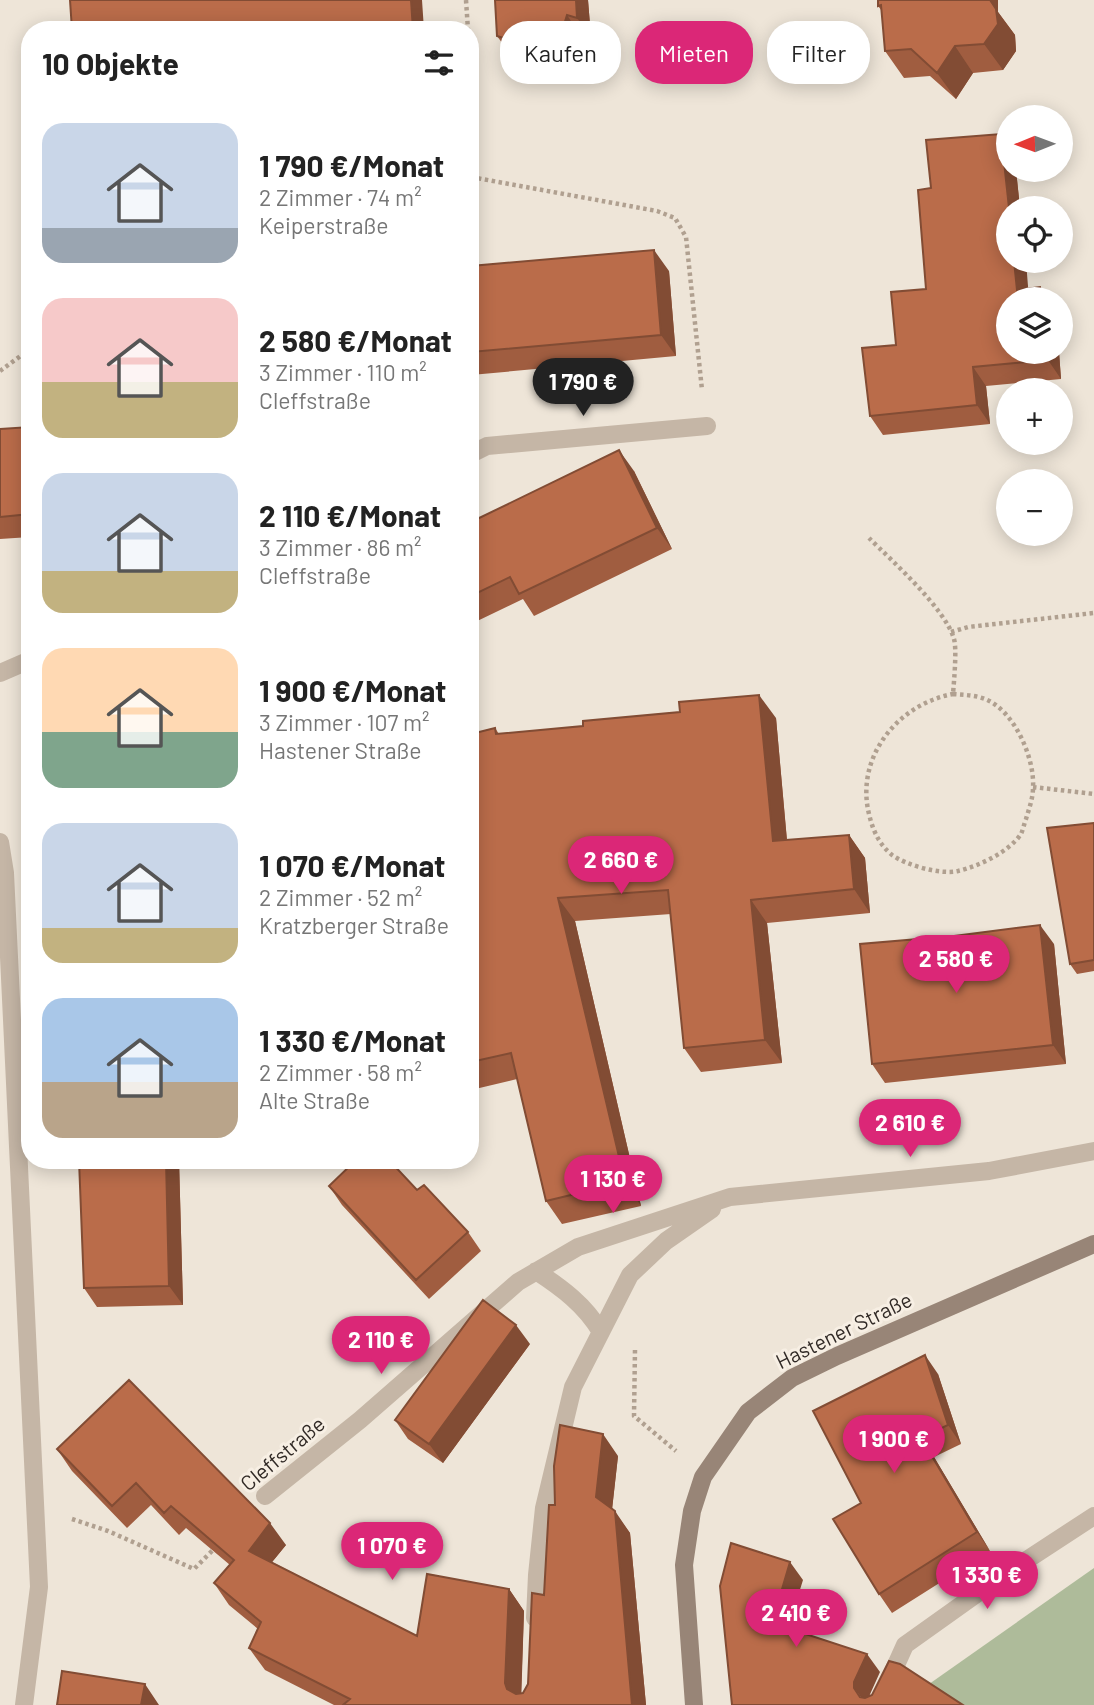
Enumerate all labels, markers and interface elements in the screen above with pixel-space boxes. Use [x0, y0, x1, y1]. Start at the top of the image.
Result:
chip: Kaufen [500, 21, 621, 84]
chip: Mieten [635, 21, 753, 84]
chip: Filter [767, 21, 870, 84]
icon: filters [420, 44, 458, 82]
text: 10 Objekte [42, 45, 179, 81]
north arrow [996, 105, 1073, 182]
map controls [996, 105, 1073, 546]
text: 1 790 €/Monat [259, 147, 444, 183]
icon: home [98, 151, 182, 235]
text: 2 Zimmer · 74 m² [259, 183, 422, 211]
button: locate [996, 196, 1073, 273]
text: Keiperstraße [259, 211, 389, 239]
button: layers [996, 287, 1073, 364]
text: 2 580 €/Monat [259, 322, 452, 358]
icon: home [98, 326, 182, 410]
text: 3 Zimmer · 110 m² [259, 358, 427, 386]
pin: 1 790 € [518, 358, 648, 418]
text: 1 790 € [549, 367, 617, 395]
button: + [996, 378, 1073, 455]
text: Cleffstraße [259, 386, 371, 414]
button: − [996, 469, 1073, 546]
text: 2 110 €/Monat [259, 497, 441, 533]
icon: home [98, 501, 182, 585]
text: 3 Zimmer · 86 m² [259, 533, 421, 561]
text: Cleffstraße [259, 561, 371, 589]
text: 1 900 €/Monat [259, 672, 446, 708]
icon: home [98, 676, 182, 760]
text: 3 Zimmer · 107 m² [259, 708, 430, 736]
text: Hastener Straße [259, 736, 422, 764]
pin: 2 660 € [556, 836, 686, 896]
text: 2 660 € [584, 845, 658, 873]
text: 1 070 €/Monat [259, 847, 445, 883]
icon: home [98, 851, 182, 935]
text: 2 Zimmer · 52 m² [259, 883, 422, 911]
text: Kratzberger Straße [259, 911, 449, 939]
pin: 2 580 € [891, 936, 1021, 995]
text: 2 580 € [919, 944, 993, 972]
text: 1 330 €/Monat [259, 1022, 446, 1058]
icon: home [98, 1026, 182, 1110]
text: 2 Zimmer · 58 m² [259, 1058, 422, 1086]
text: Alte Straße [259, 1086, 370, 1114]
pin: 2 610 € [845, 1100, 975, 1159]
text: 2 610 € [875, 1108, 945, 1136]
pin: 1 130 € [548, 1156, 678, 1215]
text: 1 130 € [580, 1164, 646, 1192]
street label: Hastener Straße [771, 1286, 916, 1373]
pin: 2 110 € [316, 1316, 446, 1376]
text: 2 110 € [348, 1325, 414, 1353]
street label: Cleffstraße [235, 1410, 329, 1495]
pin: 1 900 € [829, 1416, 959, 1475]
text: 1 900 € [859, 1424, 929, 1452]
pin: 1 070 € [327, 1522, 457, 1582]
text: 1 070 € [357, 1531, 427, 1559]
pin: 1 330 € [922, 1552, 1052, 1611]
text: 1 330 € [952, 1560, 1022, 1588]
pin: 2 410 € [731, 1590, 861, 1649]
text: 2 410 € [761, 1598, 831, 1626]

